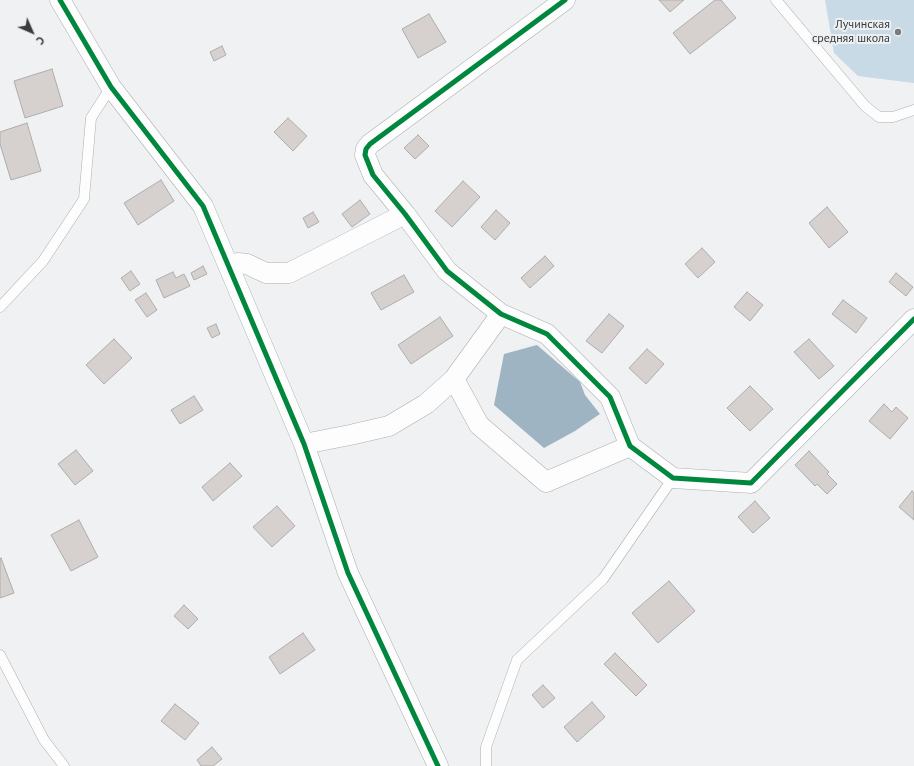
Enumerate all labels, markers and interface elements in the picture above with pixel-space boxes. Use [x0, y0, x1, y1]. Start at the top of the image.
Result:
north arrow [12, 12, 52, 52]
place label: Лучинская средняя школа [812, 18, 890, 46]
marker: Лучинская средняя школа [893, 27, 903, 37]
text: С [33, 33, 48, 48]

